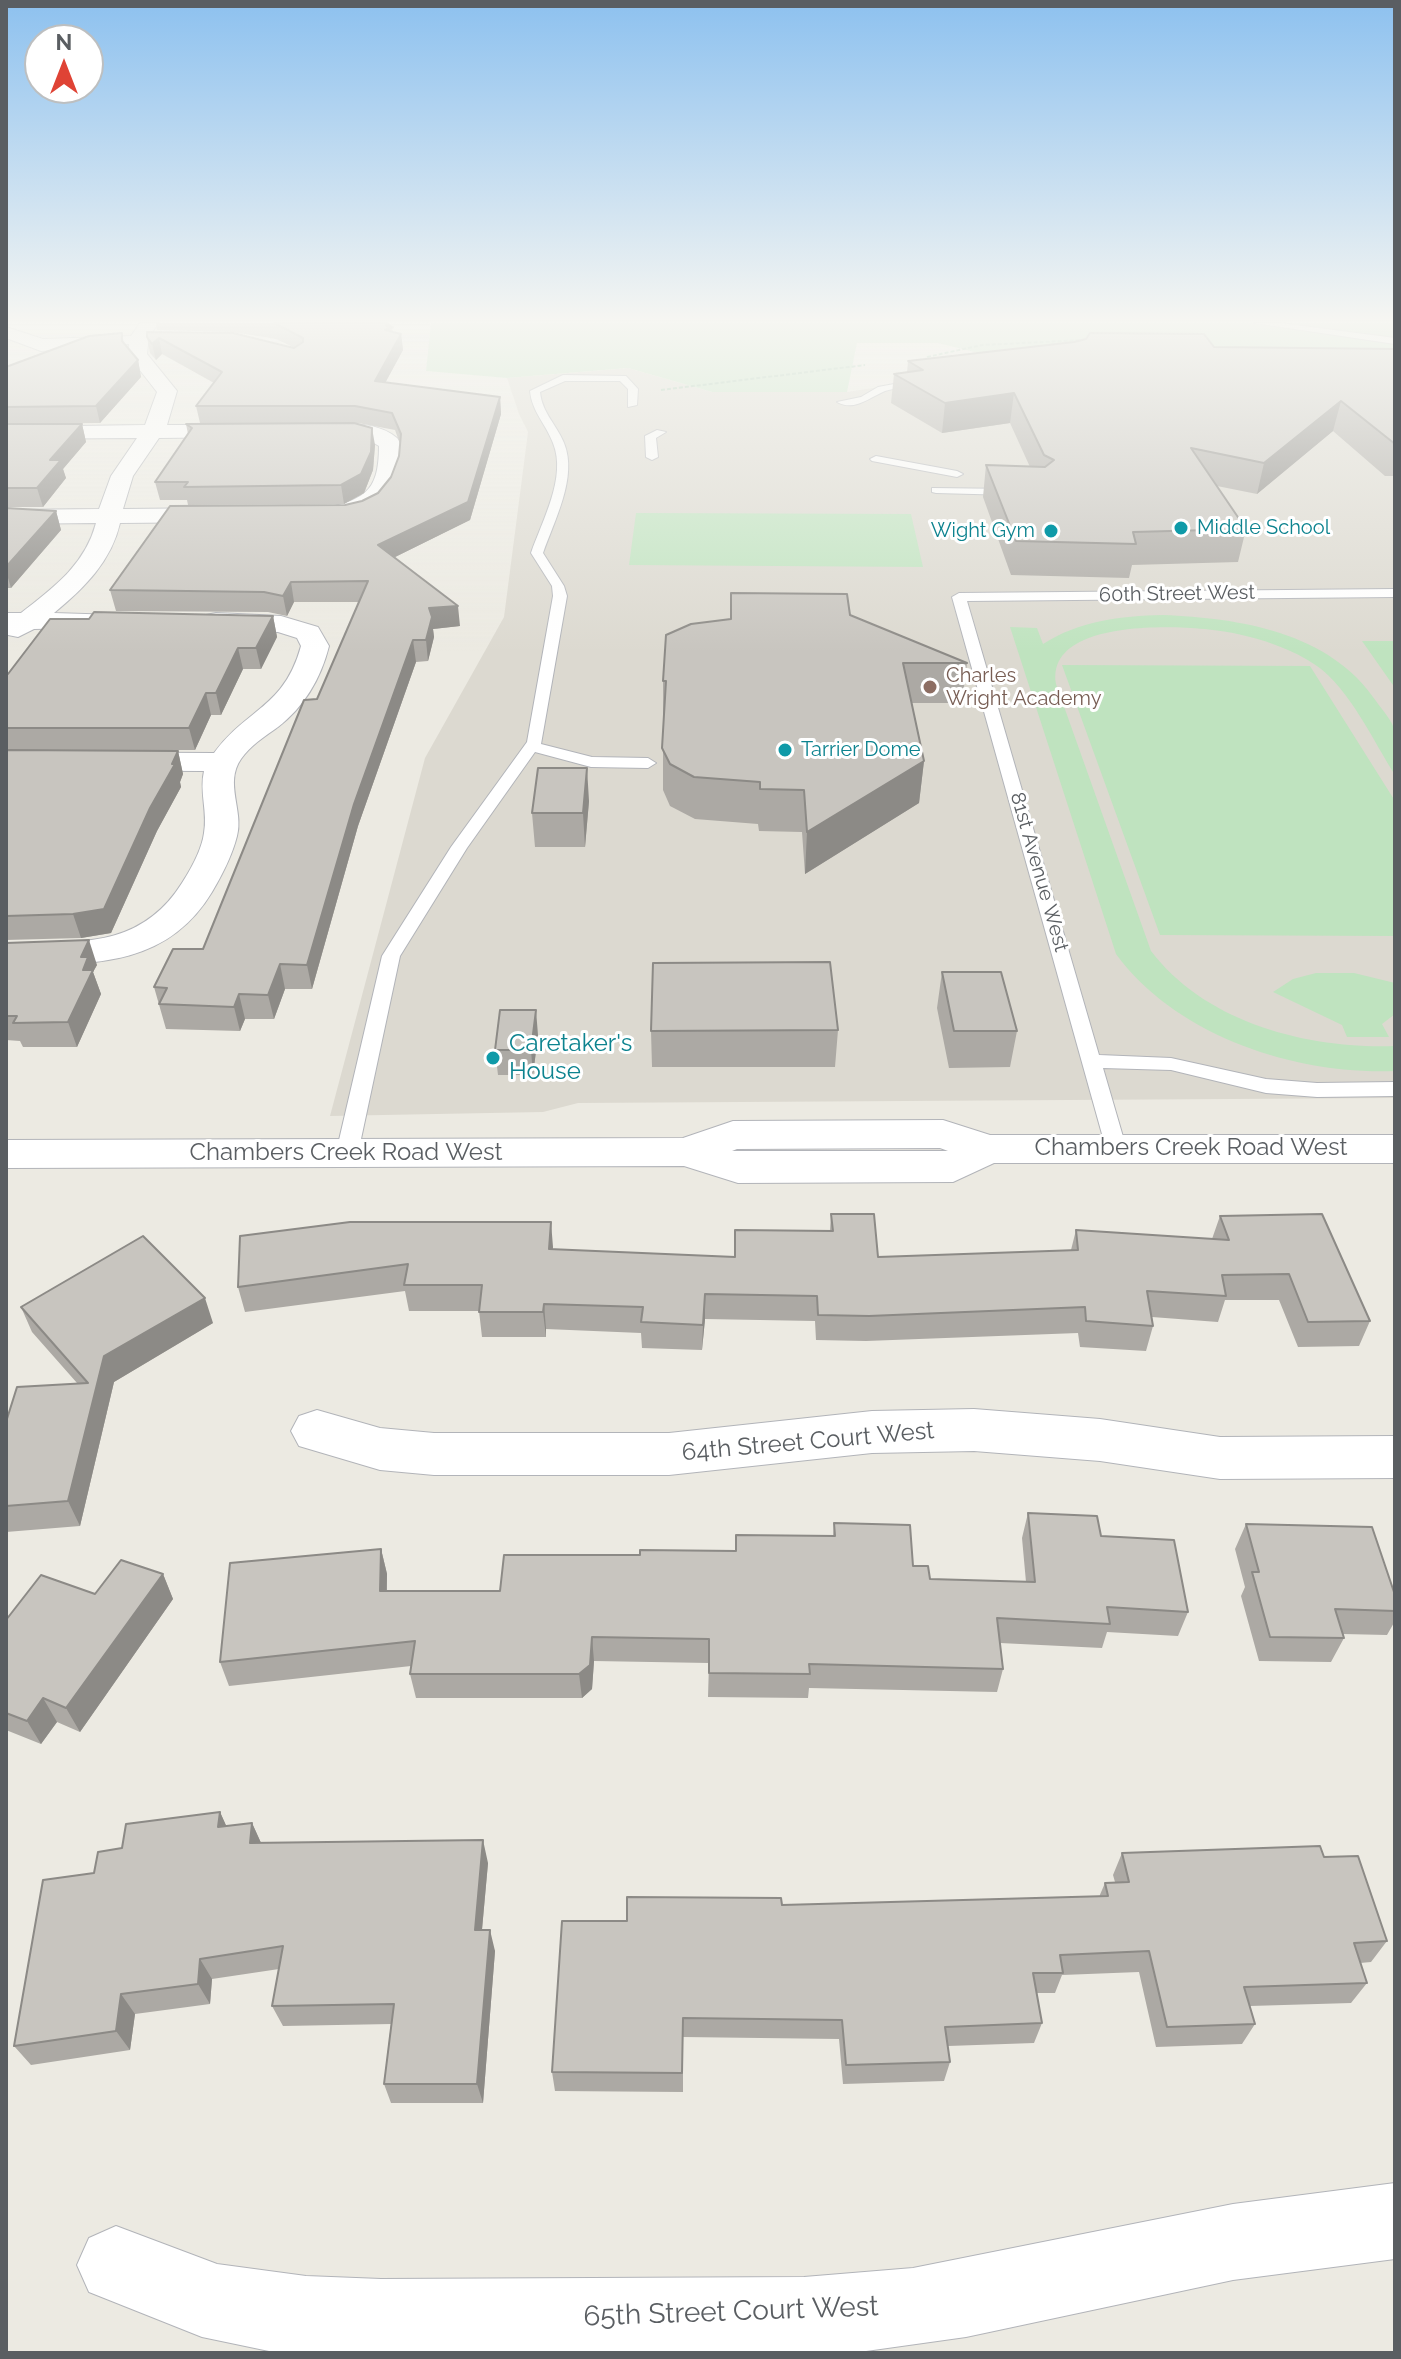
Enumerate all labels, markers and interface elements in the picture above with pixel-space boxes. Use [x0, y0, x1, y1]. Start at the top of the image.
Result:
north arrow [24, 24, 104, 104]
text: N [56, 29, 72, 55]
place label: Middle School [1197, 516, 1330, 540]
place label: Wight Gym [931, 519, 1035, 543]
marker: Middle School [1172, 519, 1190, 537]
marker: Wight Gym [1042, 522, 1060, 540]
street label: 60th Street West [1099, 581, 1255, 607]
place label: Charles Wright Academy [946, 664, 1101, 711]
marker: Charles Wright Academy [921, 678, 939, 696]
place label: Tarrier Dome [801, 738, 921, 762]
marker: Tarrier Dome [776, 741, 794, 759]
street label: 81st Avenue West [1005, 789, 1073, 955]
place label: Caretaker's House [509, 1030, 632, 1086]
marker: Caretaker's House [484, 1049, 502, 1067]
street label: Chambers Creek Road West [1034, 1134, 1348, 1162]
street label: Chambers Creek Road West [189, 1139, 503, 1167]
street label: 64th Street Court West [681, 1417, 935, 1467]
street label: 65th Street Court West [583, 2290, 879, 2334]

